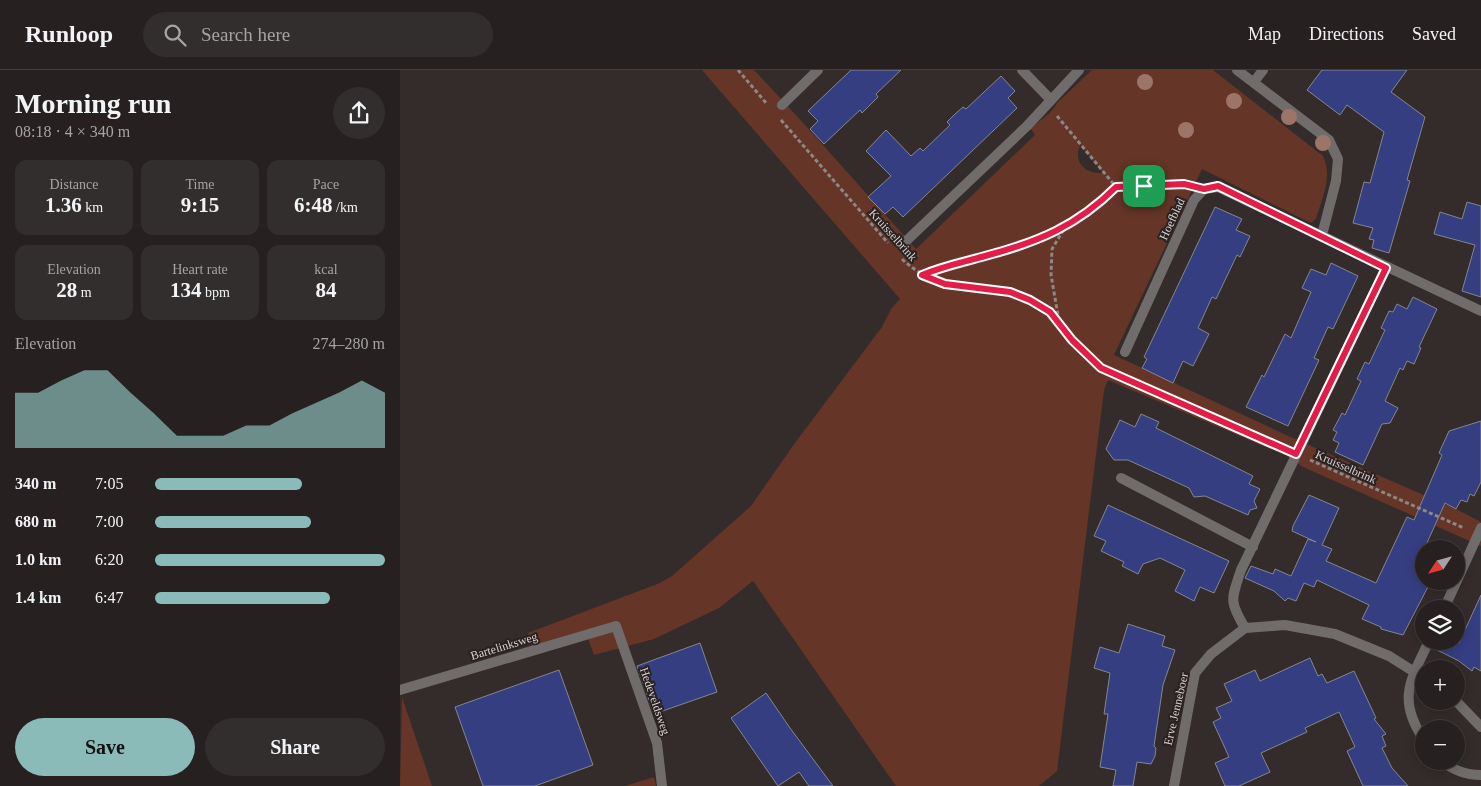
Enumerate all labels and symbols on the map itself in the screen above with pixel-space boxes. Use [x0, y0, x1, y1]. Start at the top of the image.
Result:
pin [1123, 165, 1165, 207]
street label: Hoefblad [1156, 196, 1188, 242]
street label: Kruisselbrink [866, 206, 920, 264]
street label: Kruisselbrink [1313, 447, 1379, 487]
north arrow [1415, 540, 1465, 590]
street label: Bartelinksweg [469, 629, 539, 663]
street label: Hedeveldsweg [637, 665, 673, 737]
street label: Erve Jenneboer [1161, 671, 1191, 747]

